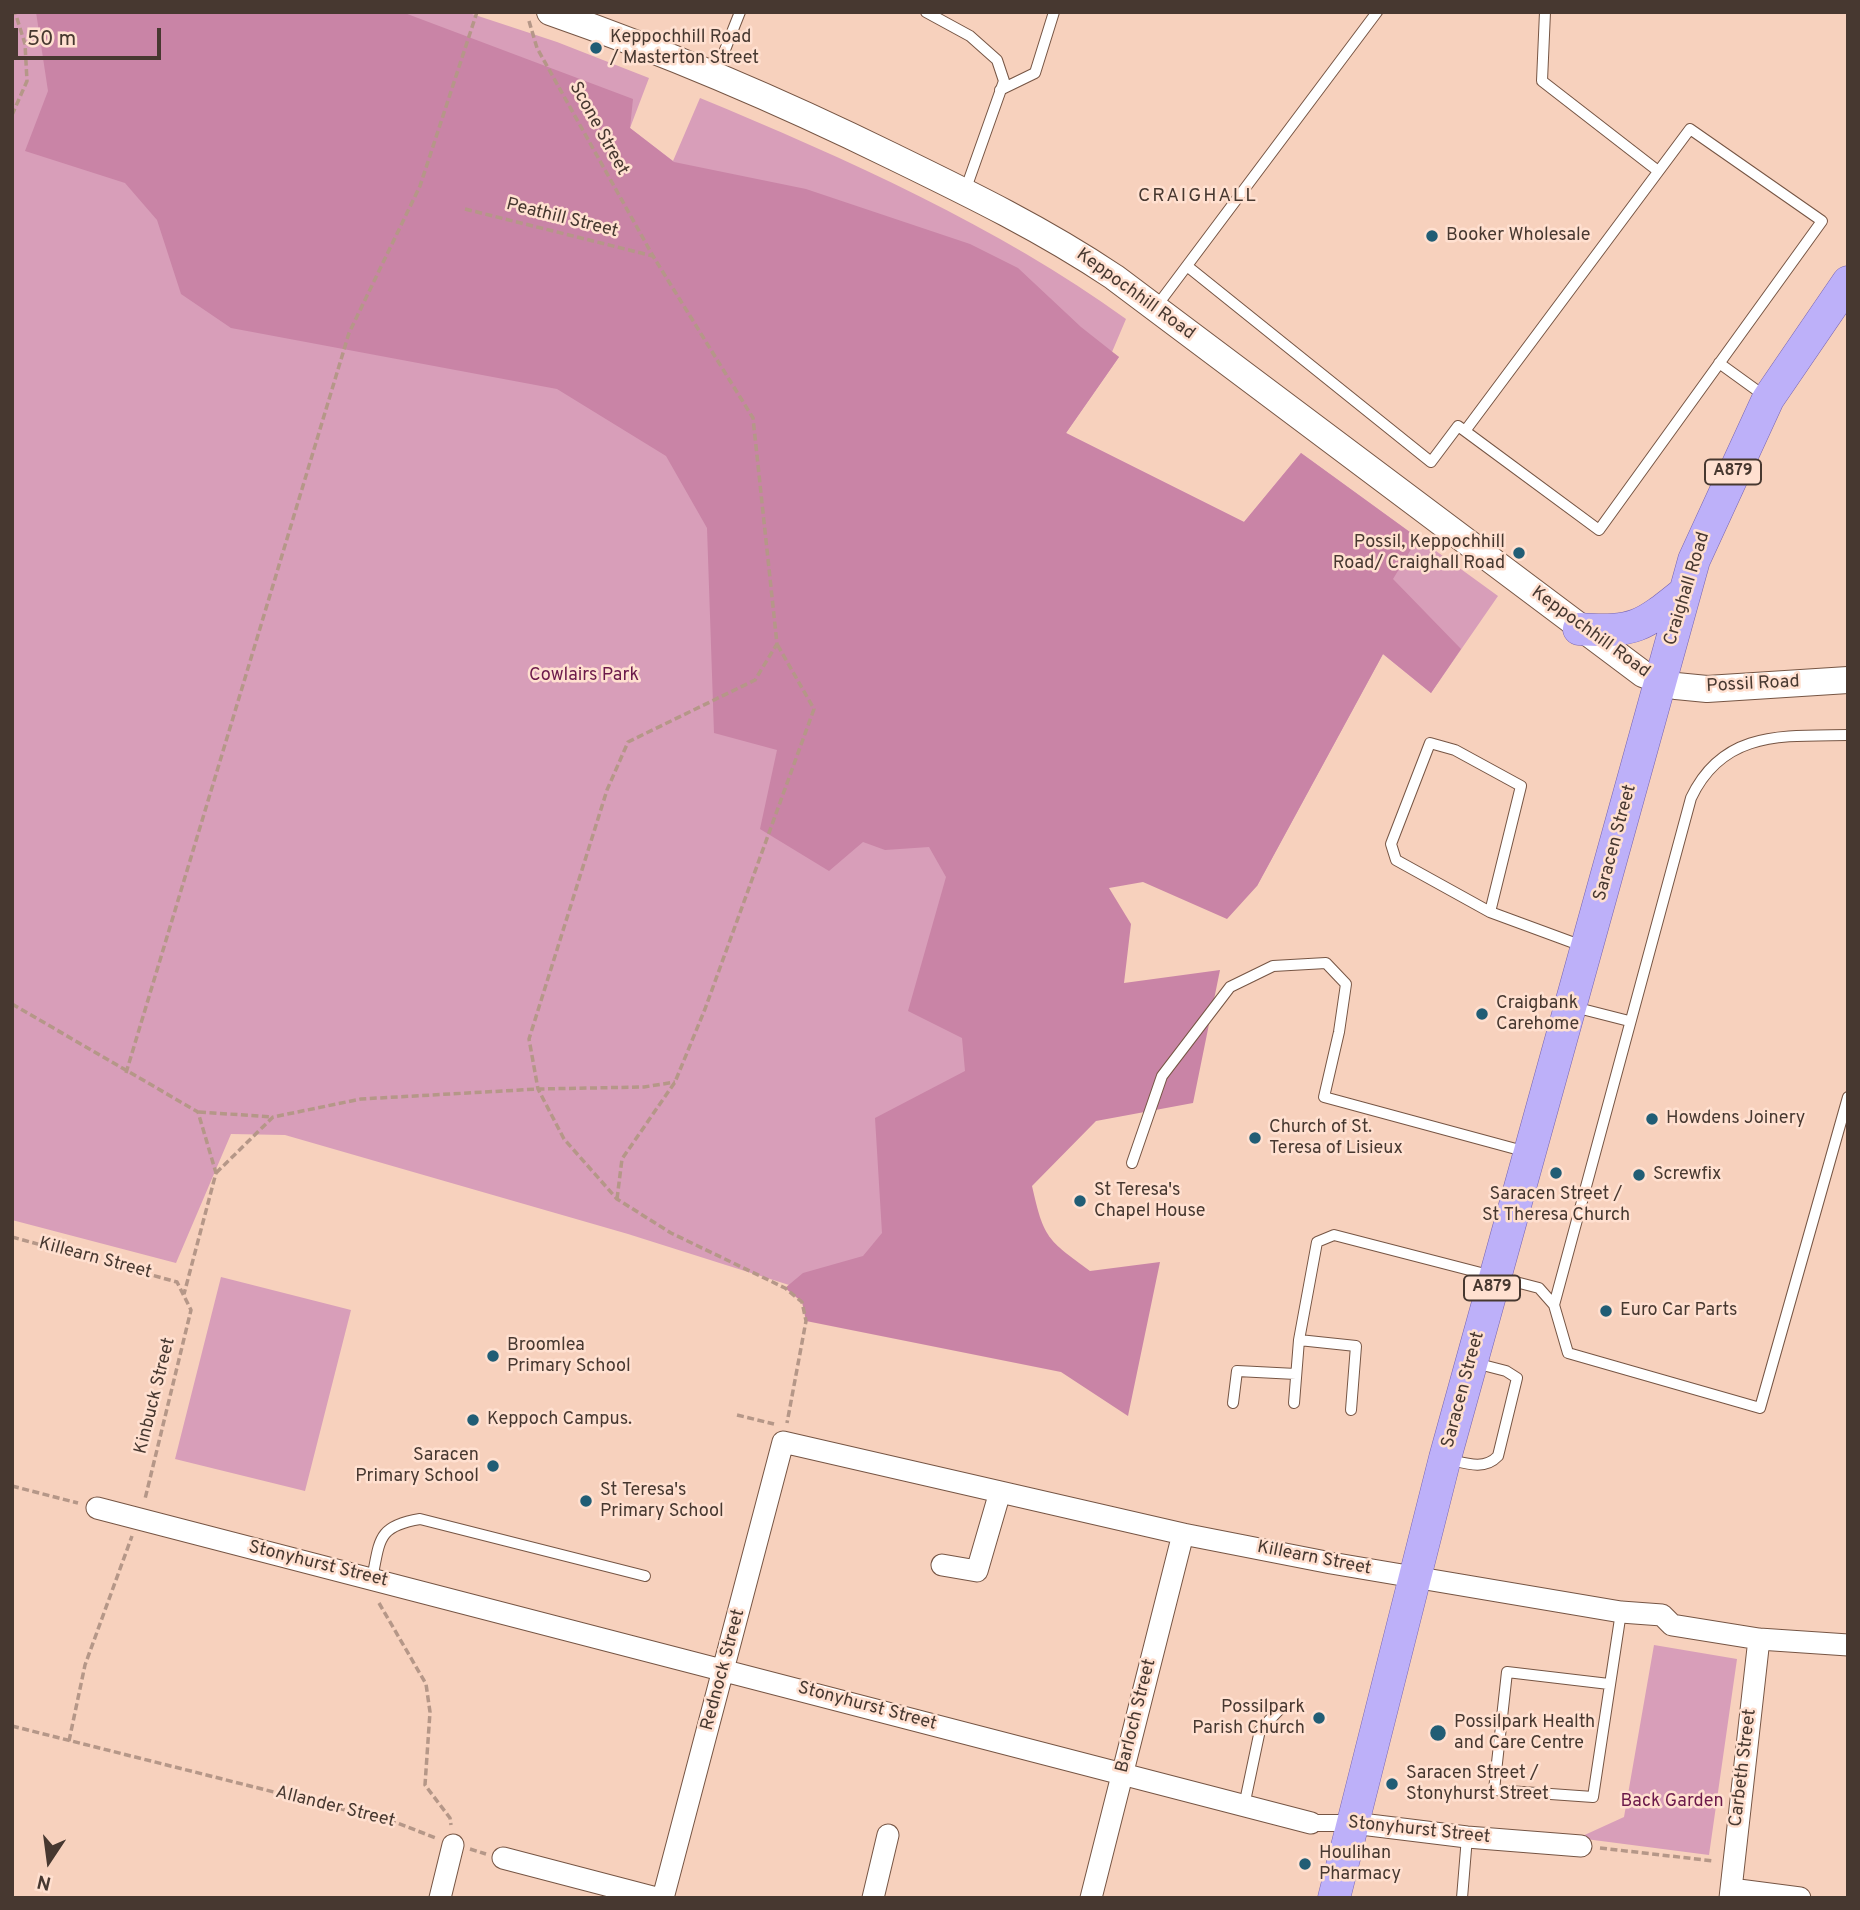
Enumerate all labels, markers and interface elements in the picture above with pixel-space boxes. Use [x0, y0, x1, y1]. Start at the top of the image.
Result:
scale bar [18, 14, 164, 58]
text: 50 m [27, 26, 76, 53]
place label: Keppochhill Road / Masterton Street [610, 27, 759, 70]
marker: Keppochhill Road / Masterton Street [588, 40, 604, 56]
street label: Scone Street [563, 79, 633, 179]
district label: CRAIGHALL [1139, 186, 1257, 208]
street label: Peathill Street [504, 195, 620, 243]
place label: Booker Wholesale [1446, 225, 1590, 247]
marker: Booker Wholesale [1424, 228, 1440, 244]
street label: Keppochhill Road [1071, 245, 1199, 345]
road number: A879 [1705, 460, 1761, 485]
street label: Craighall Road [1660, 530, 1716, 648]
place label: Possil, Keppochhill Road/ Craighall Road [1333, 532, 1505, 574]
marker: Possil, Keppochhill Road/ Craighall Road [1511, 545, 1527, 561]
street label: Keppochhill Road [1526, 583, 1654, 683]
park label: Cowlairs Park [529, 665, 639, 687]
street label: Possil Road [1706, 672, 1800, 698]
street label: Saracen Street [1590, 782, 1642, 904]
place label: Craigbank Carehome [1496, 993, 1579, 1036]
marker: Craigbank Carehome [1474, 1006, 1490, 1022]
place label: Howdens Joinery [1666, 1108, 1805, 1130]
marker: Howdens Joinery [1644, 1111, 1660, 1127]
place label: Church of St. Teresa of Lisieux [1269, 1117, 1403, 1160]
marker: Church of St. Teresa of Lisieux [1247, 1130, 1263, 1146]
place label: Screwfix [1653, 1164, 1721, 1186]
marker: Saracen Street / St Theresa Church [1548, 1165, 1564, 1181]
marker: Screwfix [1631, 1167, 1647, 1183]
place label: St Teresa's Chapel House [1094, 1180, 1205, 1222]
place label: Saracen Street / St Theresa Church [1482, 1184, 1630, 1226]
marker: St Teresa's Chapel House [1072, 1193, 1088, 1209]
street label: Killearn Street [36, 1234, 154, 1284]
road number: A879 [1464, 1276, 1520, 1300]
place label: Euro Car Parts [1620, 1300, 1737, 1322]
marker: Euro Car Parts [1598, 1303, 1614, 1319]
street label: Saracen Street [1438, 1329, 1490, 1451]
place label: Broomlea Primary School [507, 1335, 631, 1378]
street label: Kinbuck Street [131, 1336, 181, 1456]
marker: Broomlea Primary School [485, 1348, 501, 1364]
place label: Keppoch Campus. [487, 1409, 632, 1431]
marker: Keppoch Campus. [465, 1412, 481, 1428]
place label: Saracen Primary School [355, 1445, 479, 1488]
marker: Saracen Primary School [485, 1458, 501, 1474]
place label: St Teresa's Primary School [600, 1480, 724, 1522]
marker: St Teresa's Primary School [578, 1493, 594, 1509]
street label: Stonyhurst Street [246, 1537, 390, 1593]
street label: Killearn Street [1255, 1537, 1373, 1581]
street label: Rednock Street [697, 1607, 751, 1733]
street label: Barloch Street [1112, 1657, 1162, 1775]
street label: Stonyhurst Street [795, 1678, 939, 1736]
place label: Possilpark Parish Church [1192, 1697, 1305, 1740]
street label: Carbeth Street [1726, 1708, 1762, 1828]
marker: Possilpark Parish Church [1311, 1710, 1327, 1726]
place label: Possilpark Health and Care Centre [1454, 1712, 1595, 1754]
marker: Possilpark Health and Care Centre [1428, 1723, 1448, 1743]
place label: Saracen Street / Stonyhurst Street [1406, 1763, 1549, 1806]
marker: Saracen Street / Stonyhurst Street [1384, 1776, 1400, 1792]
street label: Allander Street [273, 1783, 397, 1833]
park label: Back Garden [1620, 1791, 1724, 1813]
street label: Stonyhurst Street [1347, 1813, 1491, 1849]
north arrow [14, 1826, 84, 1896]
place label: Houlihan Pharmacy [1319, 1843, 1401, 1885]
marker: Houlihan Pharmacy [1297, 1856, 1313, 1872]
text: N [35, 1868, 54, 1895]

